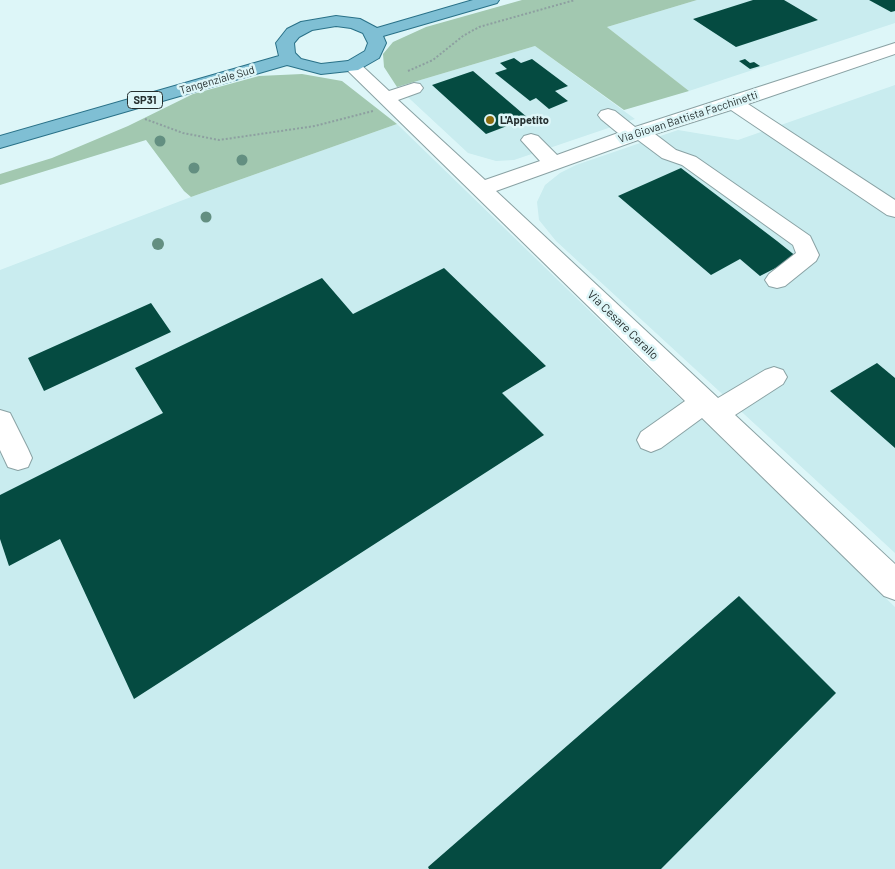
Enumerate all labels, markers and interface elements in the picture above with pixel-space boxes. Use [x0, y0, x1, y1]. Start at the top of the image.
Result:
street label: Tangenziale Sud [178, 63, 256, 97]
street label: Via Giovan Battista Facchinetti [617, 88, 759, 146]
road number: SP31 [128, 92, 162, 108]
place label: L'Appetito [500, 113, 549, 127]
marker: L'Appetito [484, 114, 496, 126]
street label: Via Cesare Cerallo [584, 287, 662, 363]

